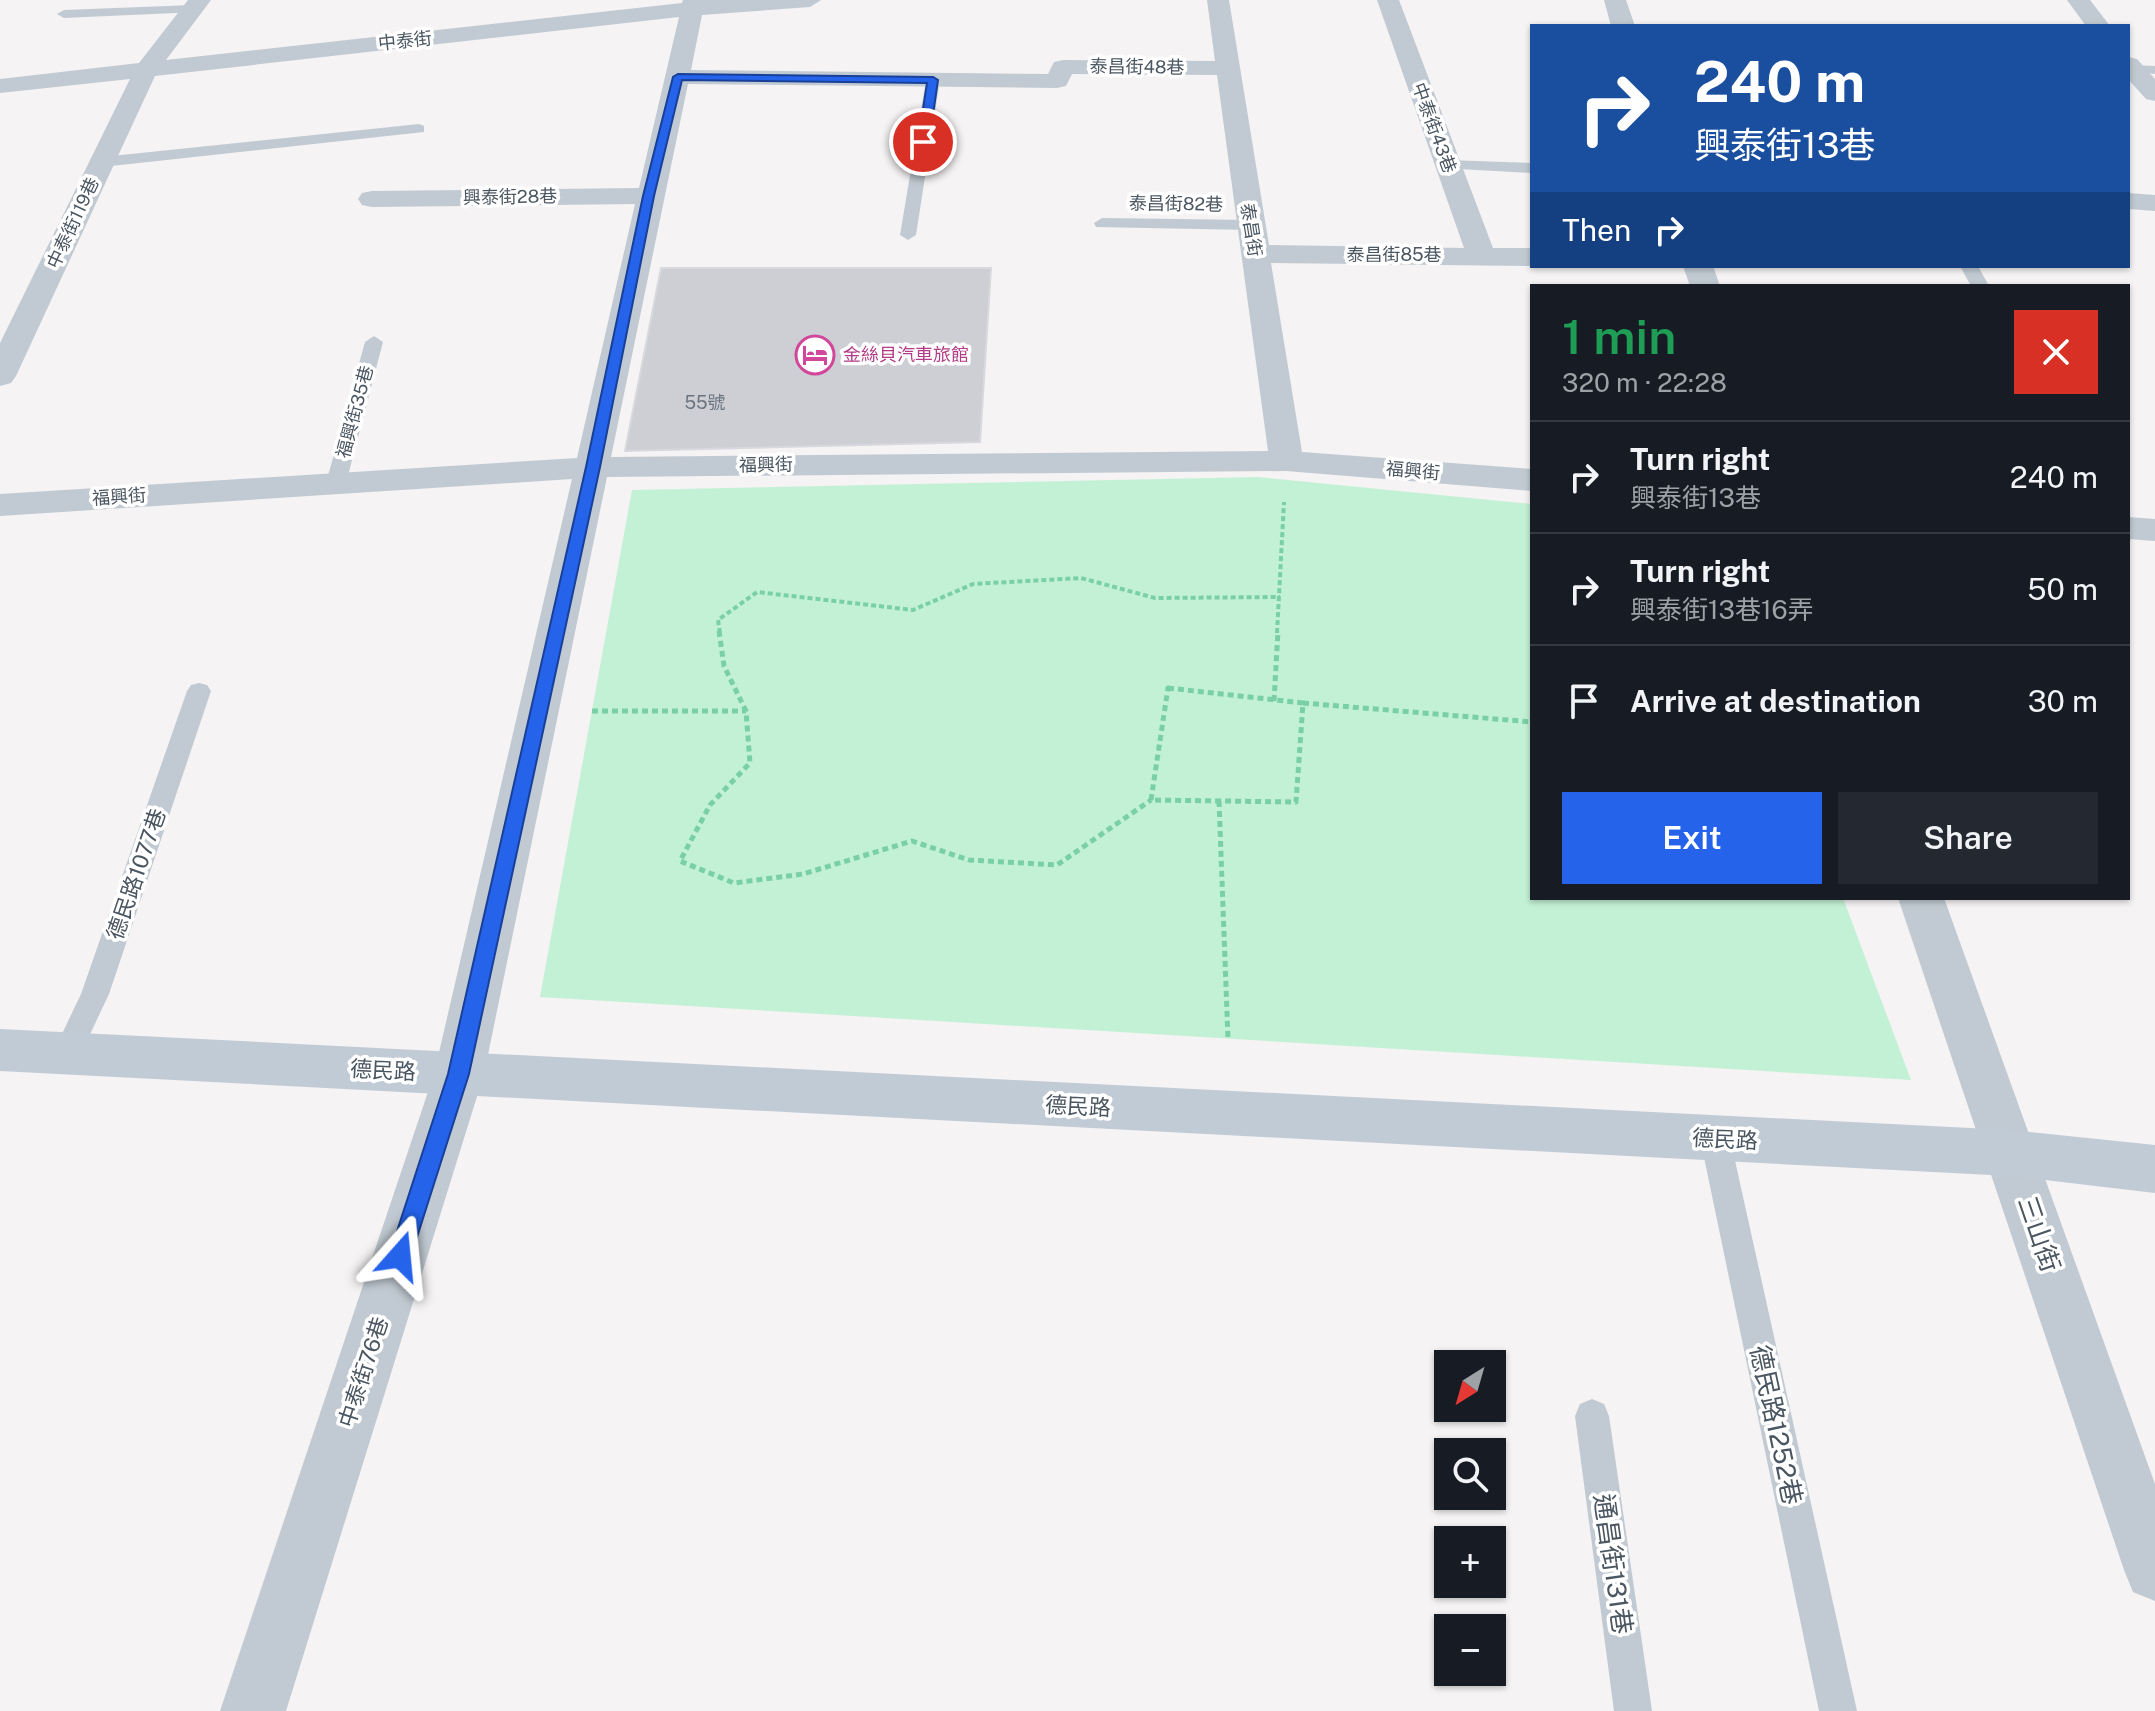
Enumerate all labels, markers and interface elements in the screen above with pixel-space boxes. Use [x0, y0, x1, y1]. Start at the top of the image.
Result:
street label: 中泰街 [377, 27, 433, 54]
text: 240 m [1694, 49, 1865, 115]
street label: 泰昌街48巷 [1089, 55, 1185, 78]
icon: right [1562, 56, 1666, 160]
street label: 中泰街43巷 [1408, 80, 1461, 176]
pin [889, 108, 957, 176]
icon: arrive [901, 120, 945, 164]
text: 興泰街13巷 [1694, 124, 1875, 166]
street label: 中泰街119巷 [42, 174, 103, 272]
street label: 興泰街28巷 [463, 185, 557, 208]
street label: 泰昌街82巷 [1129, 192, 1223, 215]
street label: 泰昌街 [1237, 202, 1266, 258]
icon: right [1647, 208, 1691, 252]
text: Then [1562, 212, 1631, 248]
street label: 泰昌街85巷 [1346, 244, 1442, 265]
text: 1 min [1562, 308, 1676, 365]
button: close [2014, 310, 2098, 394]
hotel icon: 金絲貝汽車旅館 [794, 334, 836, 376]
place label: 金絲貝汽車旅館 [843, 344, 969, 365]
street label: 福興街35巷 [332, 363, 377, 460]
text: 320 m · 22:28 [1562, 367, 1727, 398]
house number: 55號 [684, 392, 726, 413]
text: Turn right [1630, 441, 1770, 477]
street label: 福興街 [739, 454, 793, 475]
icon: right [1562, 455, 1606, 499]
street label: 福興街 [1385, 458, 1441, 483]
text: 240 m [2010, 459, 2098, 495]
text: 興泰街13巷 [1630, 482, 1761, 513]
street label: 福興街 [91, 484, 147, 509]
text: Turn right [1630, 553, 1770, 589]
icon: right [1562, 567, 1606, 611]
text: 50 m [2027, 571, 2098, 607]
text: 興泰街13巷16弄 [1630, 594, 1814, 625]
icon: arrive [1562, 679, 1606, 723]
text: Arrive at destination [1630, 683, 1921, 719]
text: 30 m [2028, 683, 2098, 719]
button: Exit [1562, 792, 1822, 884]
button: Share [1838, 792, 2098, 884]
street label: 德民路1077巷 [101, 805, 171, 943]
street label: 德民路 [349, 1055, 417, 1085]
street label: 德民路 [1044, 1091, 1112, 1121]
street label: 德民路 [1691, 1124, 1759, 1154]
street label: 三山街 [2012, 1192, 2067, 1276]
position arrow [358, 1214, 442, 1298]
street label: 中泰街76巷 [333, 1314, 393, 1430]
street label: 德民路1252巷 [1744, 1342, 1809, 1507]
north arrow [1434, 1350, 1506, 1422]
map controls [1434, 1350, 1506, 1686]
button: search [1434, 1438, 1506, 1510]
street label: 通昌街131巷 [1588, 1492, 1639, 1636]
button: + [1434, 1526, 1506, 1598]
button: − [1434, 1614, 1506, 1686]

